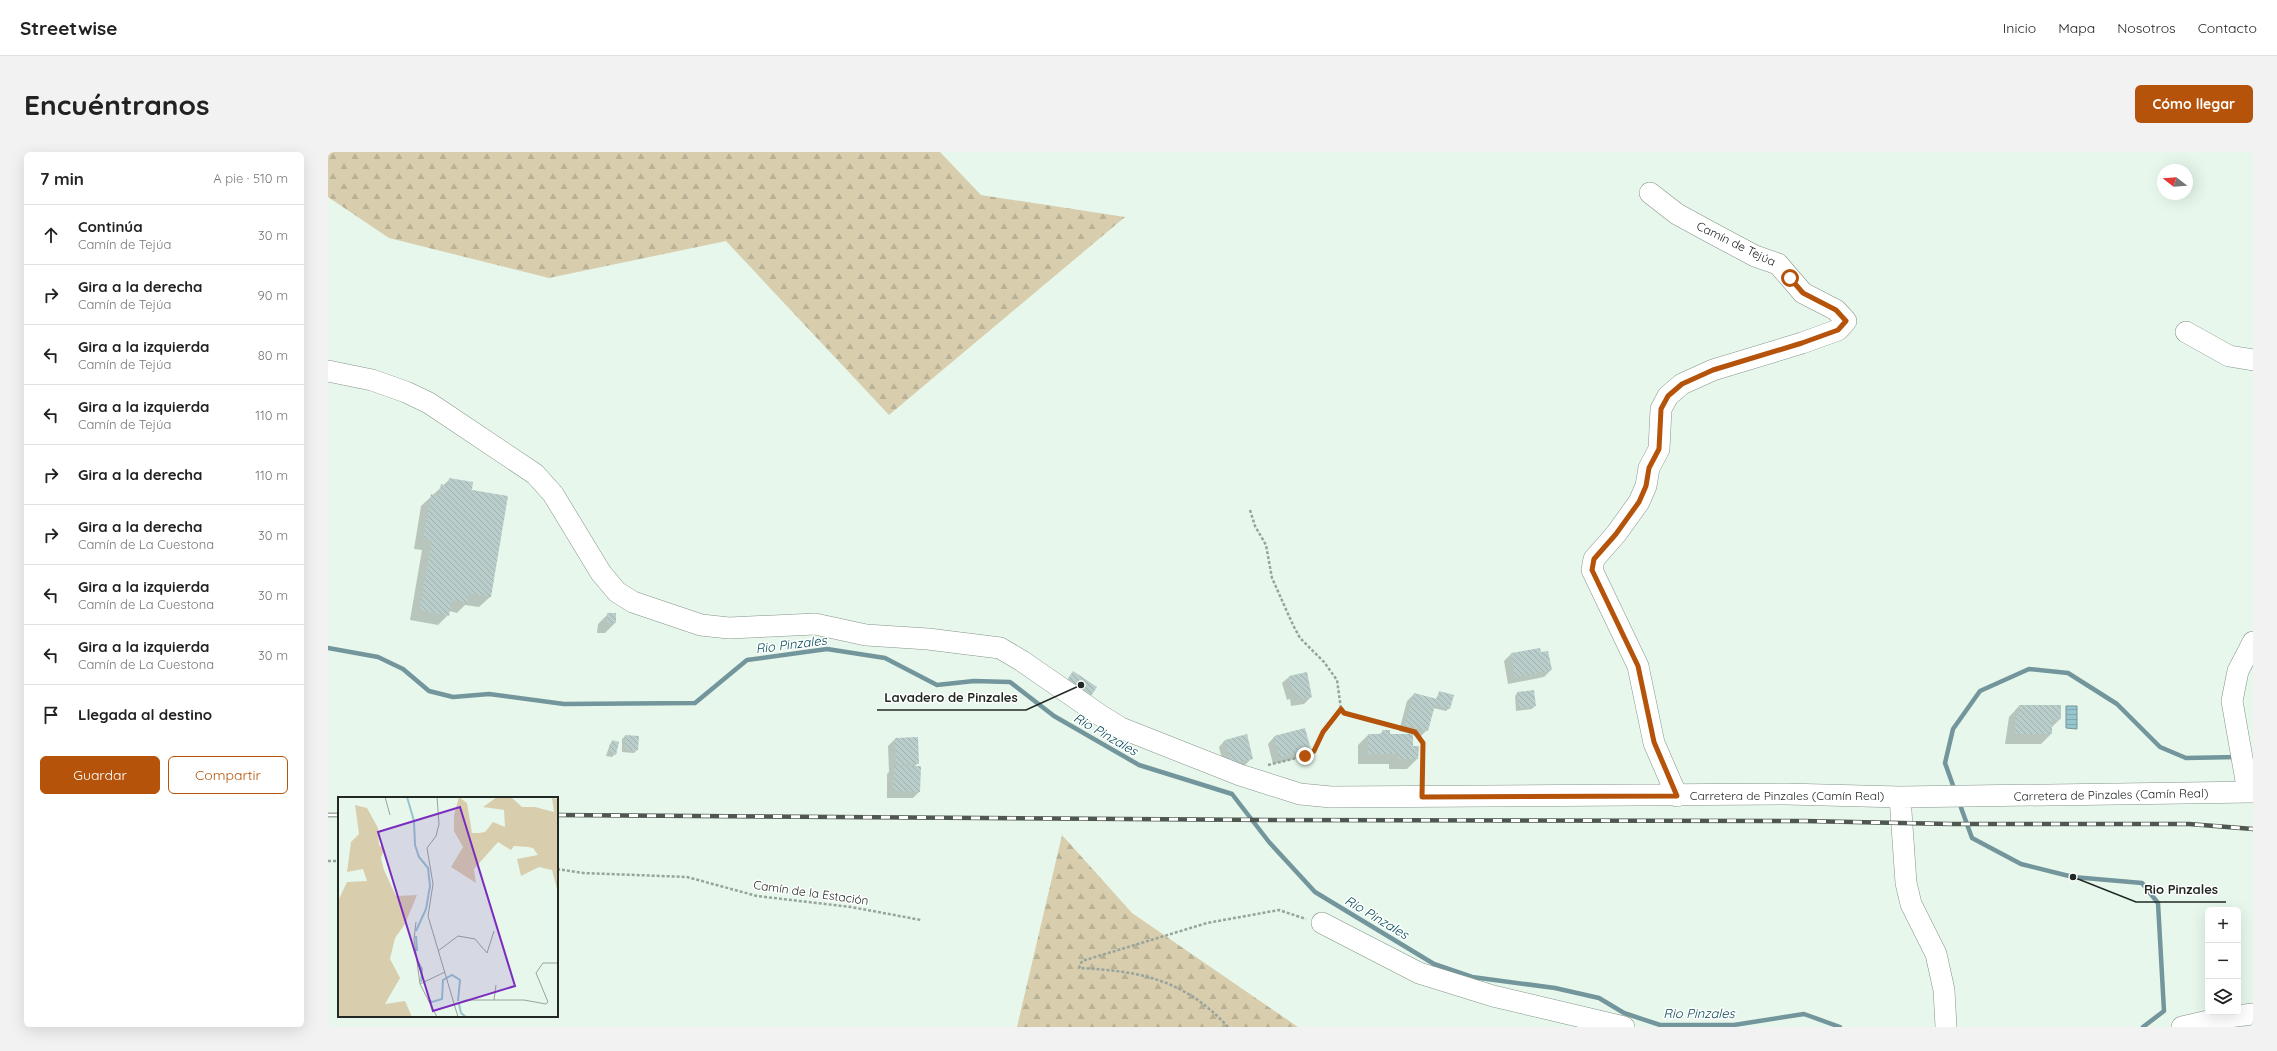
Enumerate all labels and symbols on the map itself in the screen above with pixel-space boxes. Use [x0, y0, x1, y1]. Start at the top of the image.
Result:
north arrow [2157, 164, 2193, 200]
street label: Camín de Tejúa [1694, 218, 1778, 269]
route start [1781, 269, 1799, 287]
water label: Rio Pinzales [755, 632, 828, 656]
callout: Lavadero de Pinzales [877, 685, 1026, 710]
text: Lavadero de Pinzales [884, 689, 1018, 705]
water label: Rio Pinzales [1071, 709, 1142, 759]
route end [1296, 747, 1314, 765]
street label: Carretera de Pinzales (Camín Real) [2014, 785, 2208, 804]
street label: Carretera de Pinzales (Camín Real) [1690, 788, 1884, 803]
inset map [338, 797, 558, 1017]
street label: Camín de la Estación [752, 877, 870, 908]
callout: Rio Pinzales [2136, 877, 2226, 902]
text: Rio Pinzales [2144, 881, 2218, 897]
water label: Rio Pinzales [1342, 892, 1412, 943]
water label: Rio Pinzales [1663, 1005, 1736, 1021]

